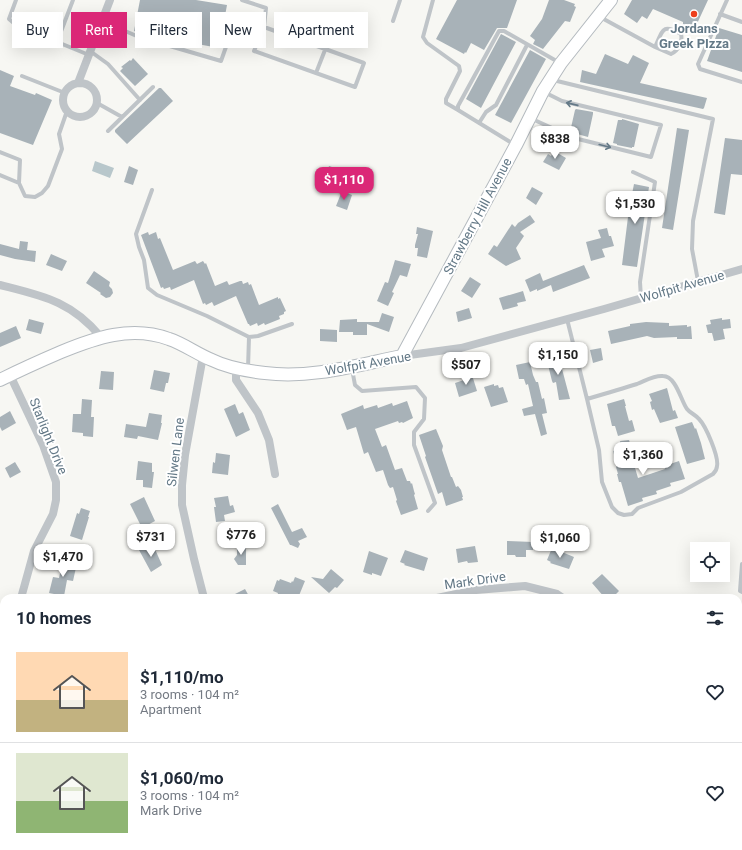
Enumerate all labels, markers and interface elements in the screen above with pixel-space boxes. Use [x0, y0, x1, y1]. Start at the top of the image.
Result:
marker: Jordans Greek PIzza [689, 9, 699, 19]
chip: Buy [12, 12, 63, 48]
chip: Rent [71, 12, 127, 48]
chip: Filters [135, 12, 202, 48]
chip: New [210, 12, 266, 48]
chip: Apartment [274, 12, 368, 48]
place label: Jordans Greek PIzza [659, 21, 729, 51]
one-way arrow [566, 99, 579, 107]
pin: $838 [531, 126, 579, 160]
text: $838 [540, 131, 570, 146]
one-way arrow [598, 143, 611, 151]
street label: Strawberry Hill Avenue [440, 155, 515, 277]
pin: $1,110 [311, 167, 377, 201]
text: $1,110 [324, 172, 364, 187]
pin: $1,530 [602, 191, 668, 225]
text: $1,530 [615, 196, 655, 211]
street label: Wolfpit Avenue [638, 267, 726, 306]
pin: $1,150 [525, 342, 591, 376]
text: $1,150 [538, 347, 578, 362]
street label: Wolfpit Avenue [324, 349, 412, 378]
pin: $507 [442, 352, 490, 386]
text: $507 [451, 357, 481, 372]
street label: Starlight Drive [26, 396, 71, 477]
street label: Silwen Lane [164, 417, 187, 487]
pin: $1,360 [610, 442, 676, 476]
text: $1,360 [623, 447, 663, 462]
pin: $776 [217, 522, 265, 556]
pin: $731 [127, 524, 175, 558]
pin: $1,060 [527, 525, 593, 559]
text: $776 [226, 527, 256, 542]
text: $731 [136, 529, 166, 544]
text: $1,060 [540, 530, 580, 545]
map controls [690, 542, 730, 582]
button: locate [690, 542, 730, 582]
pin: $1,470 [30, 544, 96, 578]
text: $1,470 [43, 549, 83, 564]
street label: Mark Drive [443, 569, 507, 592]
icon: filters [704, 607, 726, 629]
text: 10 homes [16, 608, 92, 628]
text: $1,110/mo [140, 667, 224, 687]
icon: home [48, 668, 96, 716]
icon: heart [704, 681, 726, 703]
text: 3 rooms · 104 m² [140, 687, 239, 702]
text: Apartment [140, 702, 202, 717]
text: $1,060/mo [140, 768, 224, 788]
icon: home [48, 769, 96, 817]
icon: heart [704, 782, 726, 804]
text: 3 rooms · 104 m² [140, 788, 239, 803]
text: Mark Drive [140, 803, 202, 818]

